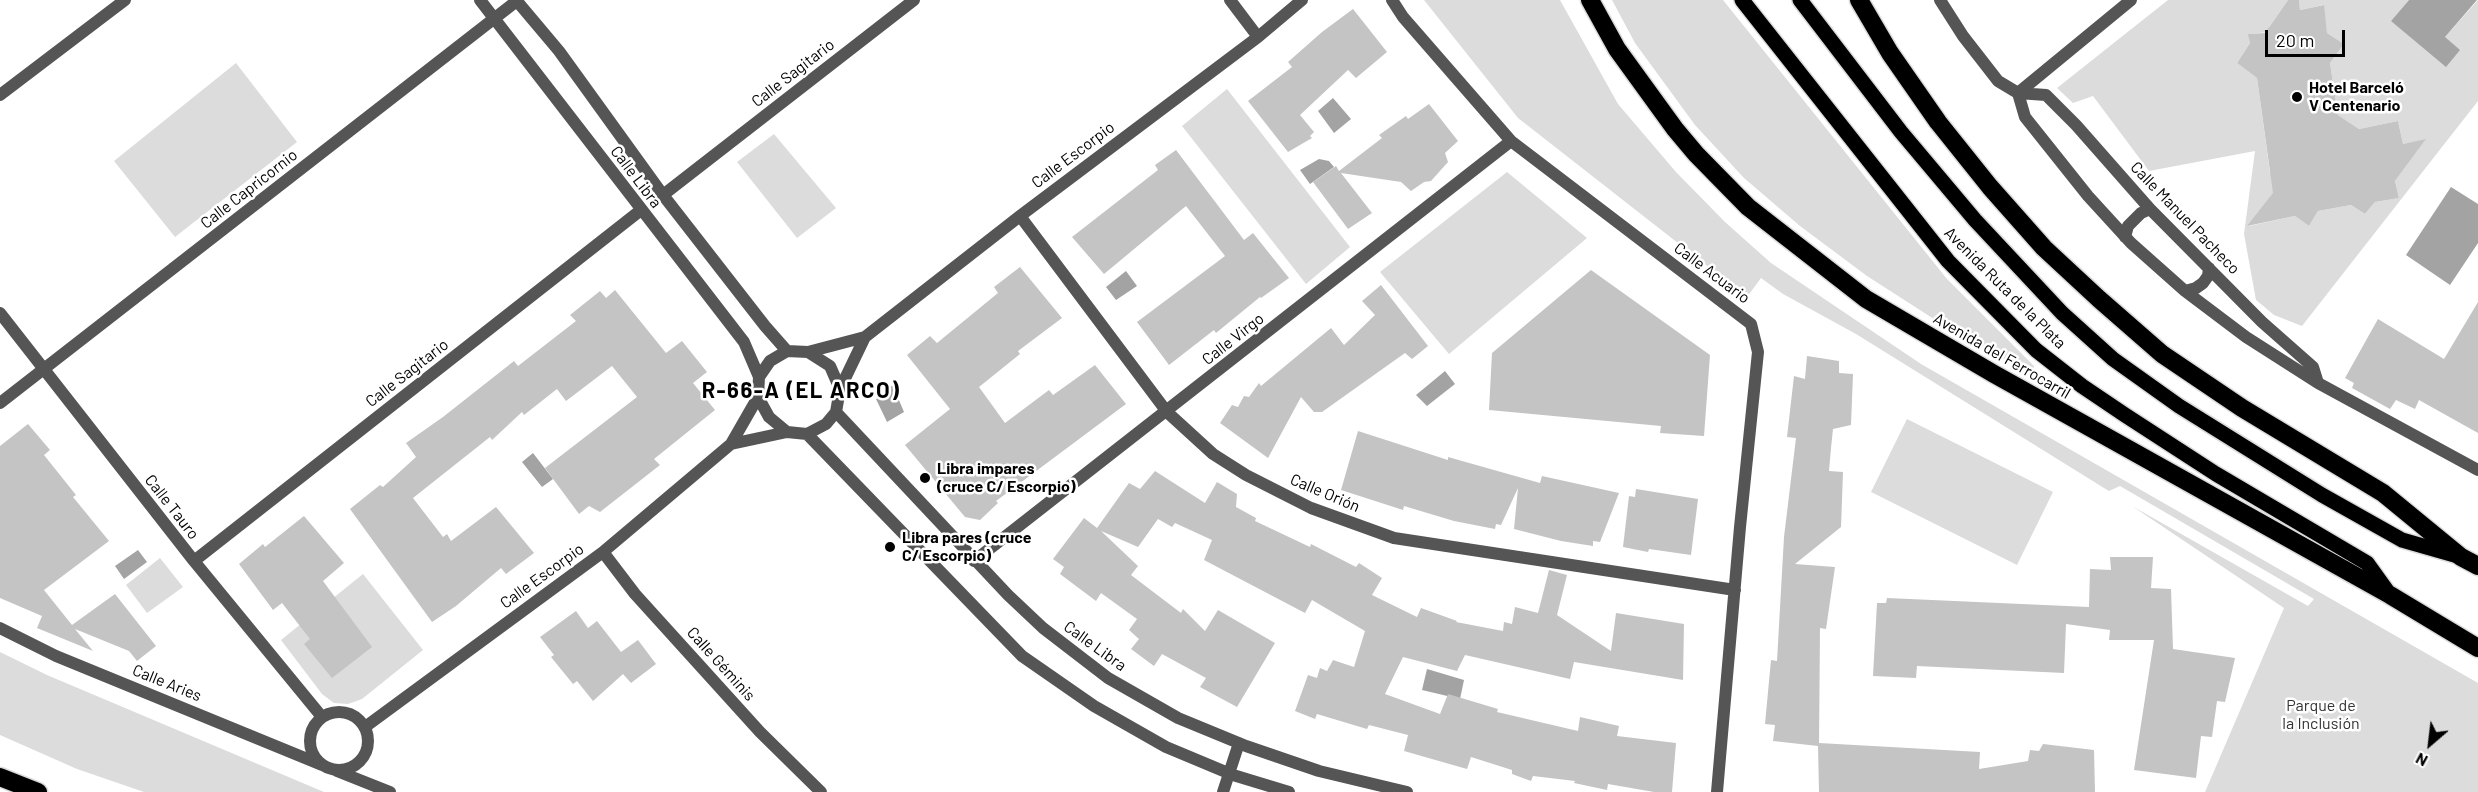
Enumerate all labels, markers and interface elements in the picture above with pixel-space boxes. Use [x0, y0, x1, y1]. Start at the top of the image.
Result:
scale bar [2268, 18, 2348, 56]
text: 20 m [2276, 29, 2314, 51]
street label: Calle Sagitario [748, 35, 838, 111]
place label: Hotel Barceló V Centenario [2309, 78, 2404, 116]
marker: Hotel Barceló V Centenario [2290, 90, 2304, 104]
street label: Calle Escorpio [1028, 118, 1118, 192]
street label: Calle Libra [606, 142, 666, 212]
street label: Calle Capricornio [197, 145, 301, 233]
street label: Calle Manuel Pacheco [2126, 158, 2244, 278]
street label: Avenida Ruta de la Plata [1940, 223, 2070, 353]
street label: Calle Acuario [1670, 238, 1754, 308]
street label: Calle Virgo [1198, 309, 1268, 369]
street label: Avenida del Ferrocarril [1930, 309, 2074, 403]
street label: Calle Sagitario [362, 335, 452, 411]
district label: R-66-A (EL ARCO) [702, 378, 900, 404]
place label: Libra impares (cruce C/ Escorpio) [937, 459, 1075, 497]
street label: Calle Orión [1287, 470, 1363, 516]
street label: Calle Tauro [141, 471, 203, 543]
marker: Libra impares (cruce C/ Escorpio) [918, 471, 932, 485]
place label: Libra pares (cruce C/ Escorpio) [902, 528, 1032, 566]
street label: Calle Escorpio [496, 539, 588, 613]
marker: Libra pares (cruce C/ Escorpio) [883, 540, 897, 554]
street label: Calle Libra [1060, 617, 1130, 675]
street label: Calle Géminis [683, 623, 759, 705]
street label: Calle Aries [130, 661, 204, 705]
park label: Parque de la Inclusión [2282, 696, 2360, 734]
north arrow [2400, 714, 2460, 774]
text: N [2412, 749, 2430, 771]

